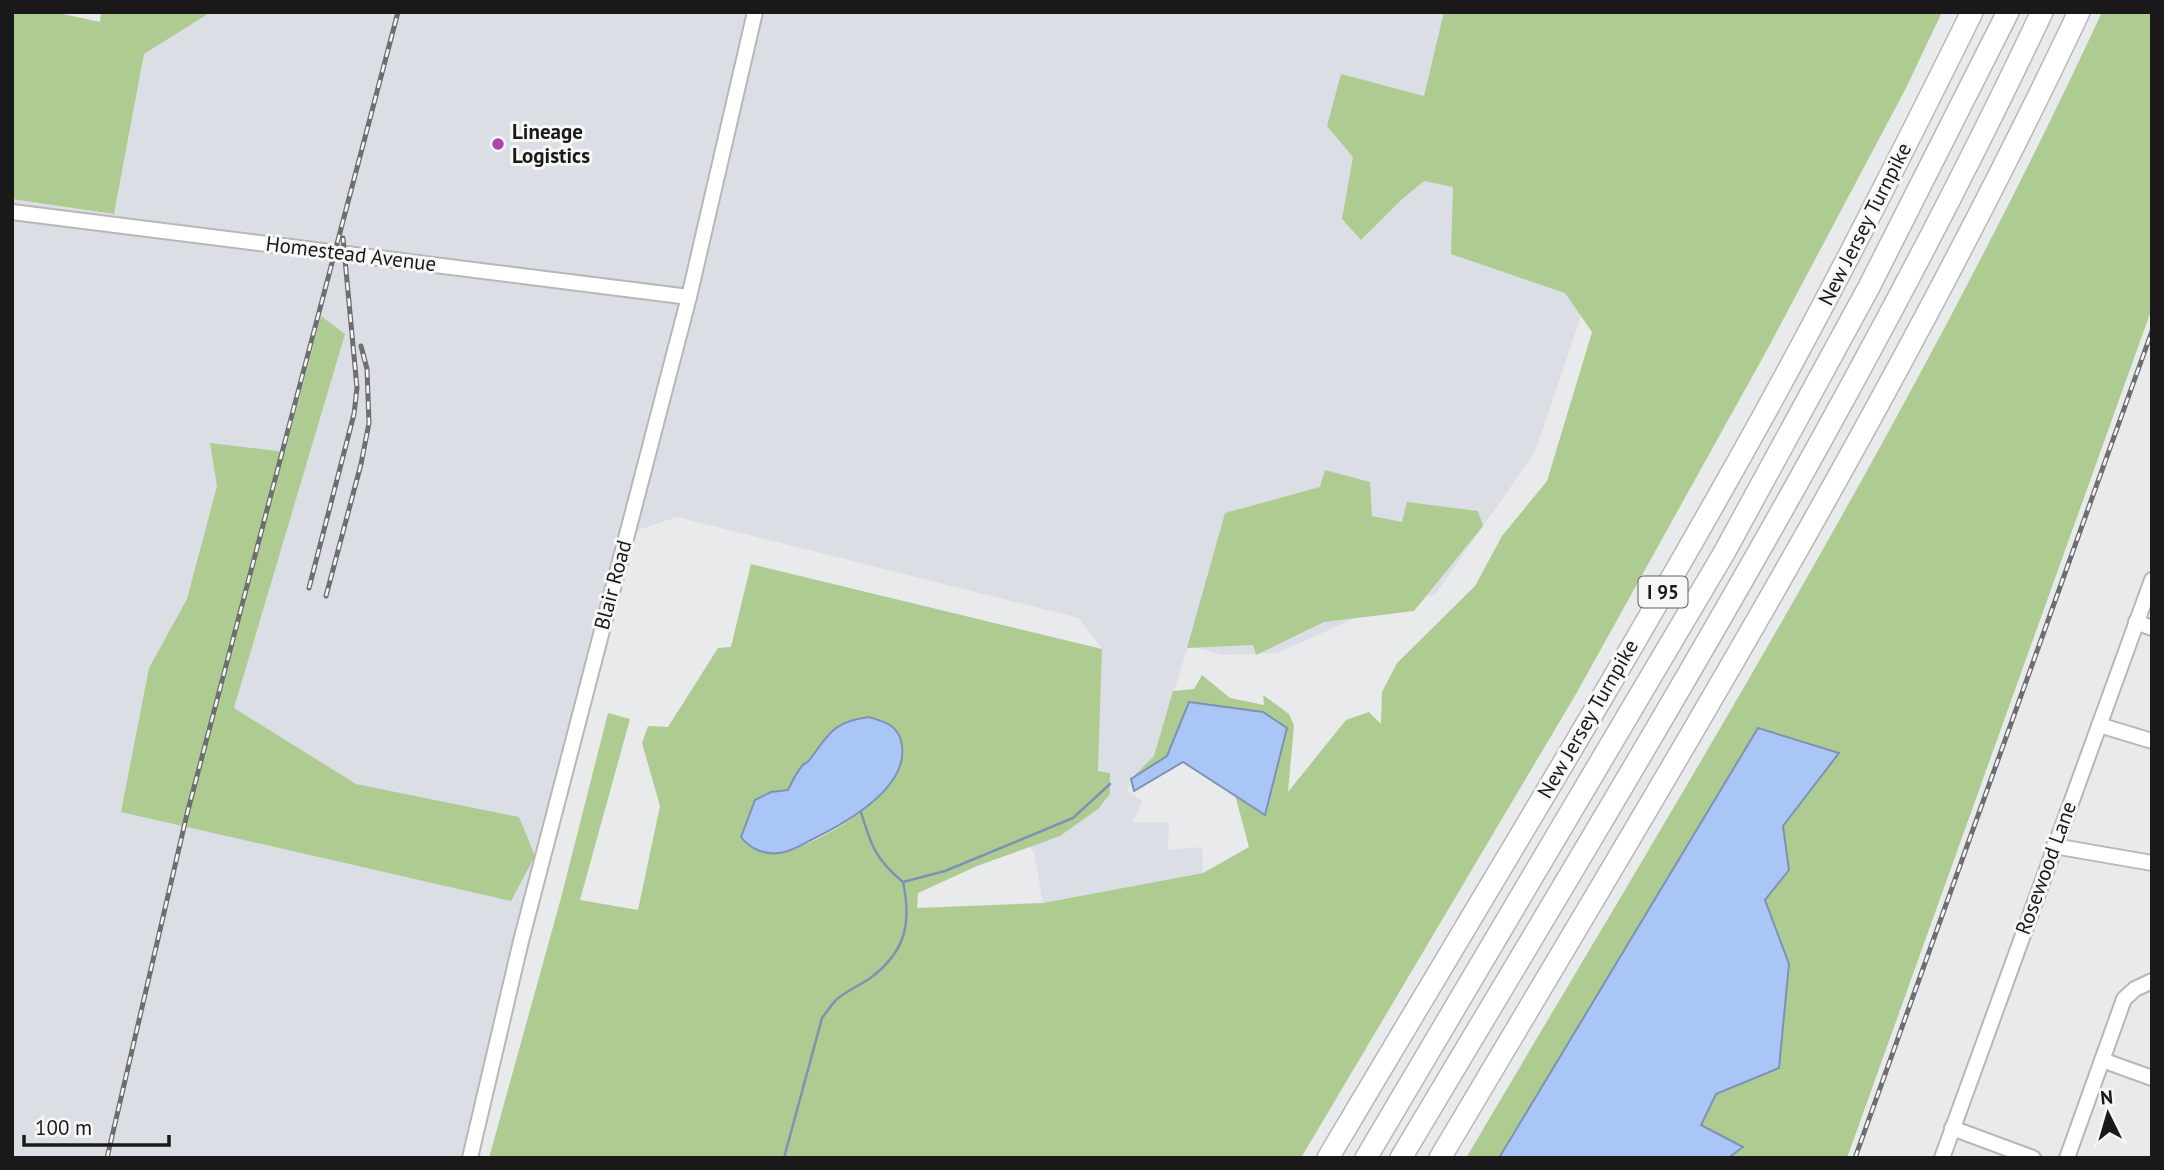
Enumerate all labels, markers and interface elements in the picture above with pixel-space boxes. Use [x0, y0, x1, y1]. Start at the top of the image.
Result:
place label: Lineage Logistics [512, 118, 590, 169]
marker: Lineage Logistics [490, 136, 506, 152]
street label: New Jersey Turnpike [1812, 138, 1917, 310]
street label: Homestead Avenue [264, 230, 438, 277]
street label: Blair Road [588, 537, 637, 633]
road number: I 95 [1638, 576, 1688, 608]
street label: New Jersey Turnpike [1531, 635, 1644, 803]
street label: Rosewood Lane [2009, 798, 2082, 938]
north arrow [2073, 1079, 2143, 1149]
text: N [2099, 1085, 2114, 1110]
scale bar [24, 1104, 170, 1148]
text: 100 m [35, 1114, 92, 1141]

